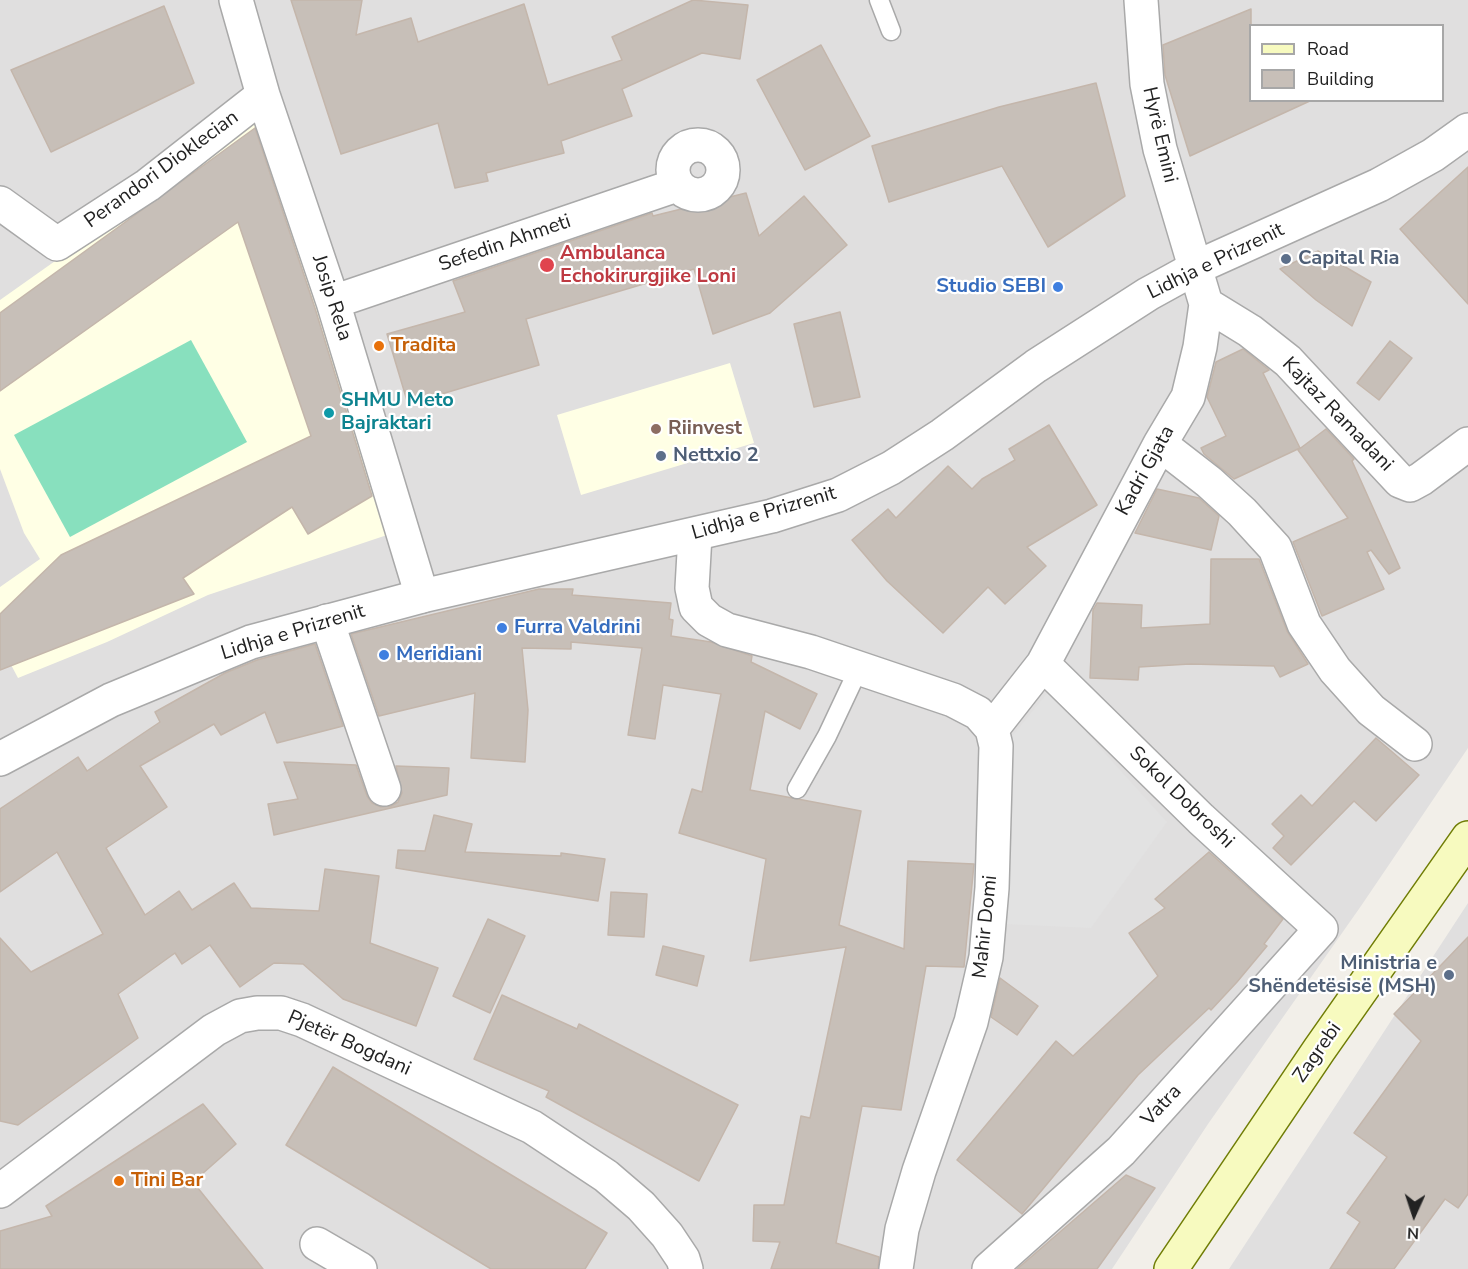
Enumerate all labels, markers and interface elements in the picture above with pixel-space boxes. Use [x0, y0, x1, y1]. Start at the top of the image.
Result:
legend [1249, 24, 1444, 102]
text: Road [1307, 37, 1349, 61]
text: Building [1307, 67, 1374, 91]
street label: Hyrë Emini [1136, 85, 1182, 185]
street label: Perandori Dioklecian [80, 106, 244, 234]
street label: Sefedin Ahmeti [436, 210, 574, 278]
street label: Lidhja e Prizrenit [1144, 219, 1288, 305]
place label: Ambulanca Echokirurgjike Loni [560, 242, 736, 289]
place label: Capital Ria [1298, 247, 1399, 271]
street label: Josip Rela [306, 252, 356, 344]
marker: Capital Ria [1279, 252, 1293, 266]
marker: Ambulanca Echokirurgjike Loni [538, 256, 556, 274]
place label: Studio SEBI [936, 275, 1046, 299]
marker: Studio SEBI [1051, 280, 1065, 294]
place label: Tradita [391, 334, 456, 358]
marker: Tradita [372, 339, 386, 353]
street label: Kajtaz Ramadani [1276, 353, 1398, 477]
place label: SHMU Meto Bajraktari [341, 389, 454, 436]
marker: SHMU Meto Bajraktari [322, 406, 336, 420]
place label: Riinvest [668, 417, 742, 441]
marker: Riinvest [649, 422, 663, 436]
street label: Kadri Gjata [1111, 422, 1181, 520]
place label: Nettxio 2 [673, 444, 759, 468]
marker: Nettxio 2 [654, 449, 668, 463]
street label: Lidhja e Prizrenit [689, 482, 839, 546]
street label: Lidhja e Prizrenit [218, 600, 368, 666]
place label: Furra Valdrini [514, 616, 640, 640]
marker: Furra Valdrini [495, 621, 509, 635]
place label: Meridiani [396, 643, 482, 667]
marker: Meridiani [377, 648, 391, 662]
street label: Sokol Dobroshi [1123, 742, 1239, 854]
street label: Mahir Domi [969, 874, 1003, 980]
place label: Ministria e Shëndetësisë (MSH) [1248, 952, 1437, 999]
marker: Ministria e Shëndetësisë (MSH) [1442, 968, 1456, 982]
street label: Pjetër Bogdani [284, 1006, 414, 1082]
street label: Zagrebi [1289, 1018, 1347, 1088]
street label: Vatra [1137, 1080, 1187, 1132]
place label: Tini Bar [131, 1169, 203, 1193]
marker: Tini Bar [112, 1174, 126, 1188]
north arrow [1384, 1185, 1444, 1245]
text: N [1407, 1222, 1420, 1244]

